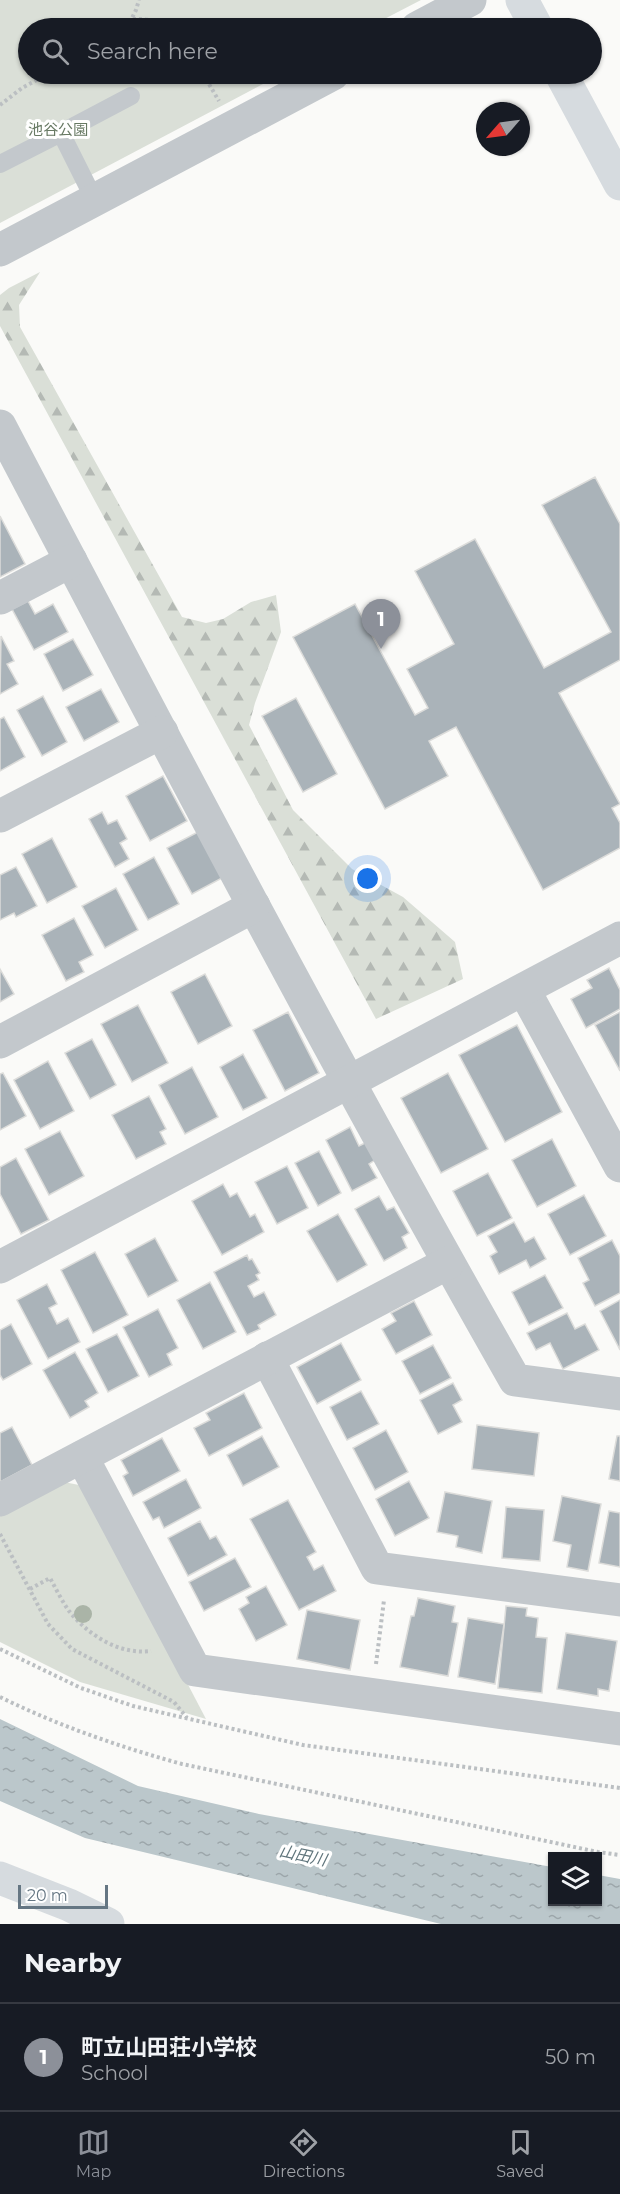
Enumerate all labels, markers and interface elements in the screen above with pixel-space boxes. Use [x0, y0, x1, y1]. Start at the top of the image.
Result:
search box [18, 18, 602, 84]
icon: search [39, 35, 72, 68]
text: Search here [87, 38, 218, 65]
north arrow [476, 102, 530, 156]
park label: 池谷公園 [28, 120, 88, 139]
pin: 1 [362, 600, 400, 649]
your location [353, 864, 382, 893]
water label: 山田川 [277, 1841, 330, 1870]
map controls [548, 1852, 602, 1906]
button: layers [548, 1852, 602, 1906]
scale bar [18, 1882, 108, 1910]
text: 20 m [27, 1886, 68, 1905]
text: Nearby [24, 1947, 121, 1979]
text: 町立山田荘小学校 [81, 2034, 257, 2061]
text: 1 [40, 2045, 47, 2069]
text: 50 m [545, 2045, 596, 2069]
text: School [81, 2061, 148, 2085]
tab: Map [76, 2126, 111, 2181]
tab: Directions [263, 2126, 345, 2181]
tab: Saved [496, 2126, 544, 2181]

